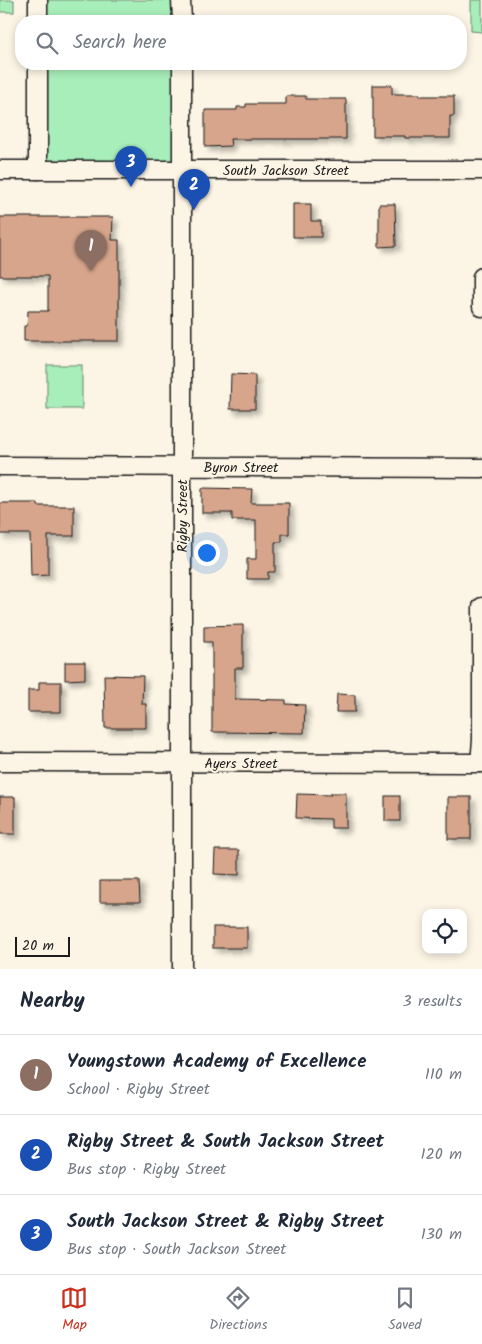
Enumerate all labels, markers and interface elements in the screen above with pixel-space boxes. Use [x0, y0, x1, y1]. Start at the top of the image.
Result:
search box [15, 15, 467, 70]
text: Search here [73, 28, 167, 58]
icon: search [33, 29, 61, 57]
pin: 3 [115, 146, 147, 187]
street label: South Jackson Street [223, 160, 349, 182]
pin: 2 [178, 169, 210, 210]
pin: 1 [75, 230, 107, 271]
street label: Byron Street [203, 457, 279, 479]
street label: Rigby Street [172, 479, 194, 553]
your location [194, 540, 220, 566]
street label: Ayers Street [204, 753, 278, 775]
map controls [422, 909, 467, 954]
button: locate [422, 909, 467, 954]
scale bar [15, 934, 70, 957]
text: 20 m [22, 935, 54, 957]
text: Nearby [20, 985, 85, 1018]
text: 3 results [403, 989, 462, 1014]
text: Youngstown Academy of Excellence [67, 1047, 367, 1077]
text: 1 [34, 1062, 38, 1087]
text: 110 m [425, 1062, 462, 1087]
text: School · Rigby Street [67, 1077, 210, 1102]
text: Rigby Street & South Jackson Street [67, 1127, 384, 1157]
text: 2 [31, 1142, 41, 1167]
text: 120 m [421, 1142, 462, 1167]
text: Bus stop · Rigby Street [67, 1157, 226, 1182]
text: South Jackson Street & Rigby Street [67, 1207, 384, 1237]
text: 3 [32, 1222, 40, 1247]
text: 130 m [421, 1222, 462, 1247]
text: Bus stop · South Jackson Street [67, 1237, 286, 1262]
tab: Map [60, 1284, 88, 1336]
tab: Directions [209, 1284, 267, 1336]
tab: Saved [388, 1284, 422, 1336]

